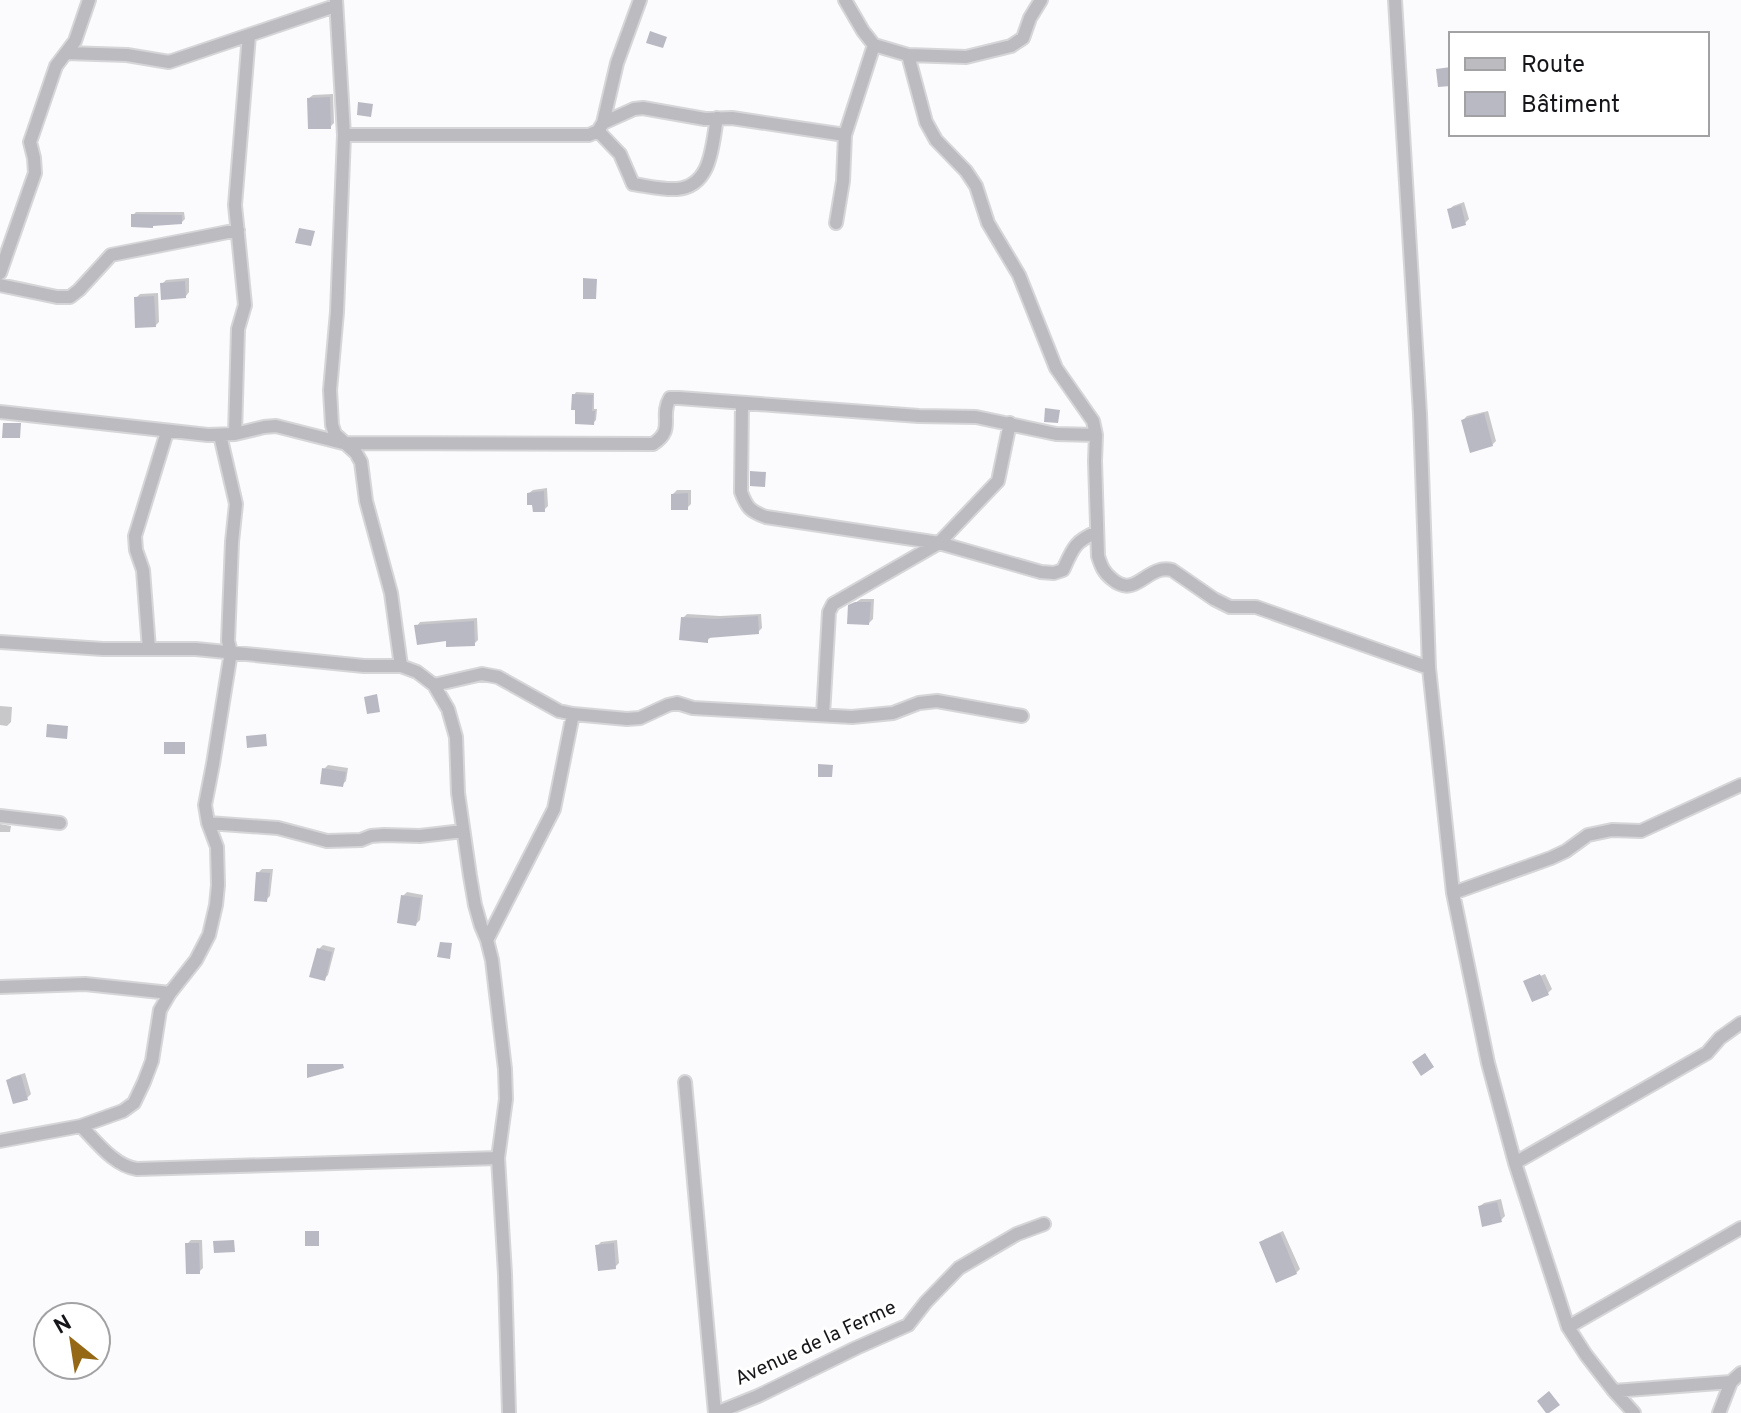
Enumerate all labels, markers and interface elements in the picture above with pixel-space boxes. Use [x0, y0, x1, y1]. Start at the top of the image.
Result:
legend [1449, 32, 1709, 136]
text: Route [1521, 51, 1585, 81]
text: Bâtiment [1521, 91, 1620, 121]
street label: Avenue de la Ferme [731, 1295, 901, 1393]
north arrow [32, 1301, 112, 1381]
text: N [50, 1310, 77, 1341]

